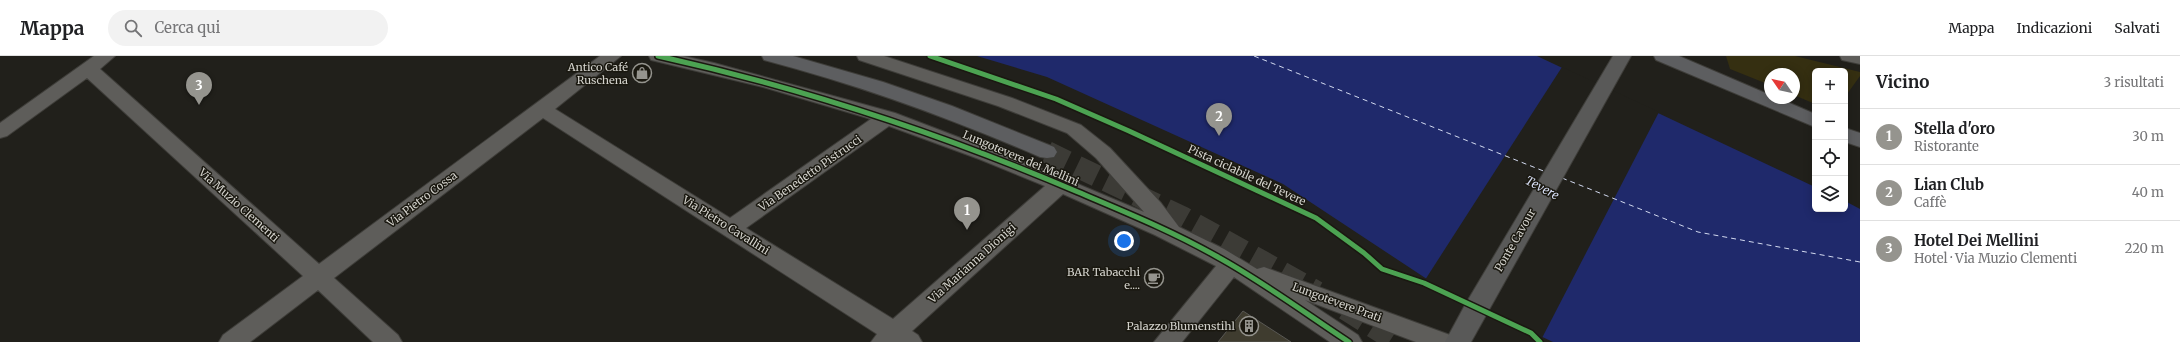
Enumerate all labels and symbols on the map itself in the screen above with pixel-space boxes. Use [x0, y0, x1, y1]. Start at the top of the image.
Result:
place label: Antico Café Ruschena [567, 60, 628, 87]
shop icon: Antico Café Ruschena [631, 62, 653, 84]
north arrow [1764, 68, 1800, 104]
pin: 3 [186, 72, 212, 105]
pin: 2 [1206, 103, 1232, 136]
street label: Lungotevere dei Mellini [961, 127, 1082, 189]
street label: Via Benedetto Pistrucci [755, 132, 865, 214]
street label: Pista ciclabile del Tevere [1186, 142, 1308, 209]
street label: Via Muzio Clementi [195, 165, 282, 245]
street label: Via Pietro Cossa [383, 168, 460, 230]
water label: Tevere [1523, 172, 1562, 203]
street label: Via Pietro Cavallini [679, 192, 772, 258]
pin: 1 [954, 197, 980, 230]
street label: Ponte Cavour [1491, 206, 1539, 274]
street label: Via Marianna Dionigi [925, 220, 1019, 307]
your location [1114, 231, 1134, 251]
place label: BAR Tabacchi e.... [1067, 265, 1140, 292]
cafe icon: BAR Tabacchi e.... [1143, 267, 1165, 289]
street label: Lungotevere Prati [1290, 279, 1384, 325]
building icon: Palazzo Blumenstihl [1238, 315, 1260, 337]
place label: Palazzo Blumenstihl [1126, 319, 1236, 333]

